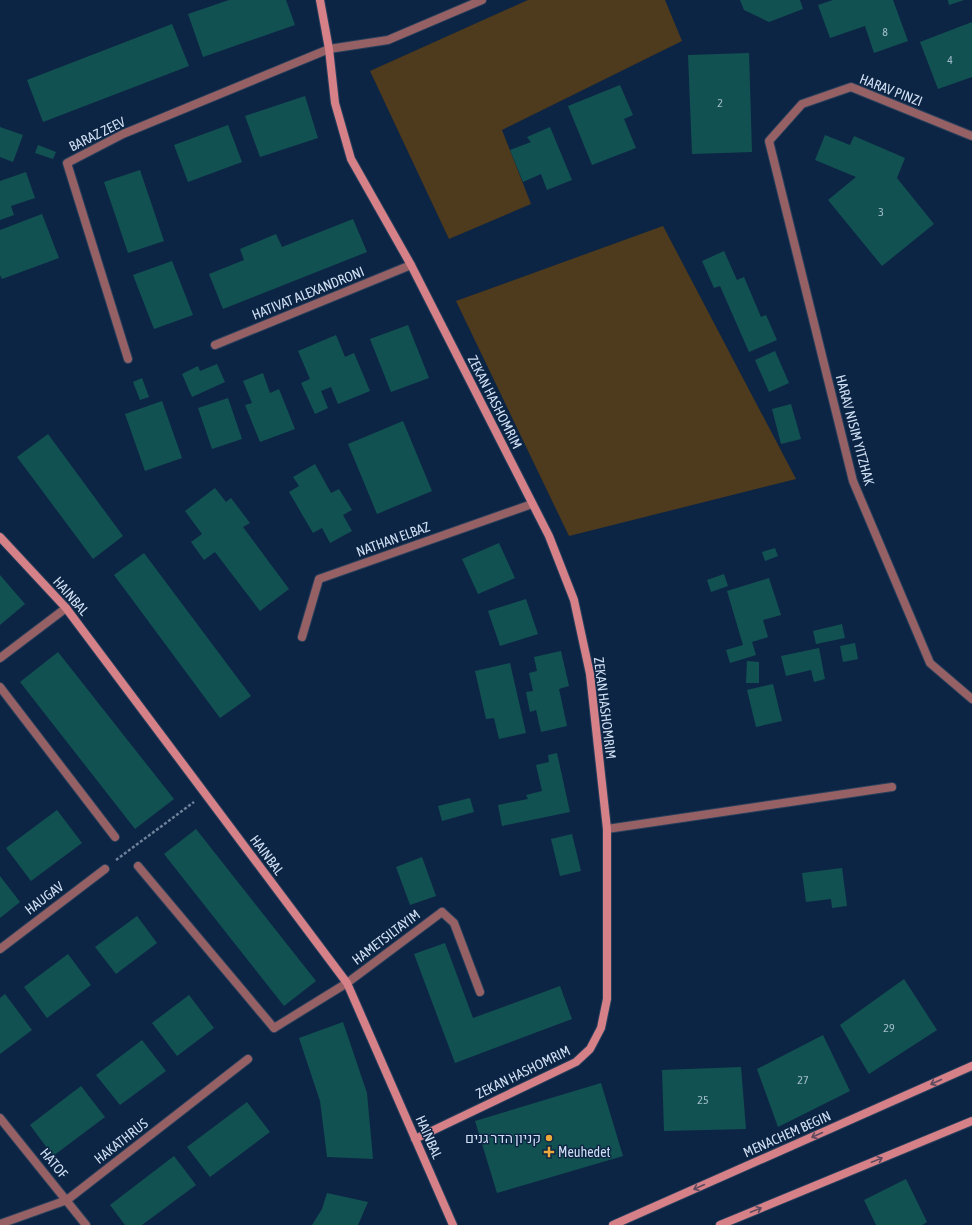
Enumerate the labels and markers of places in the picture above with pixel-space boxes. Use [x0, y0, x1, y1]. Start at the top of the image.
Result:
place label: קניון הדר גנים [465, 1130, 541, 1146]
marker: קניון הדר גנים [544, 1133, 554, 1143]
place label: Meuhedet [558, 1144, 611, 1160]
marker: Meuhedet [543, 1146, 555, 1158]

